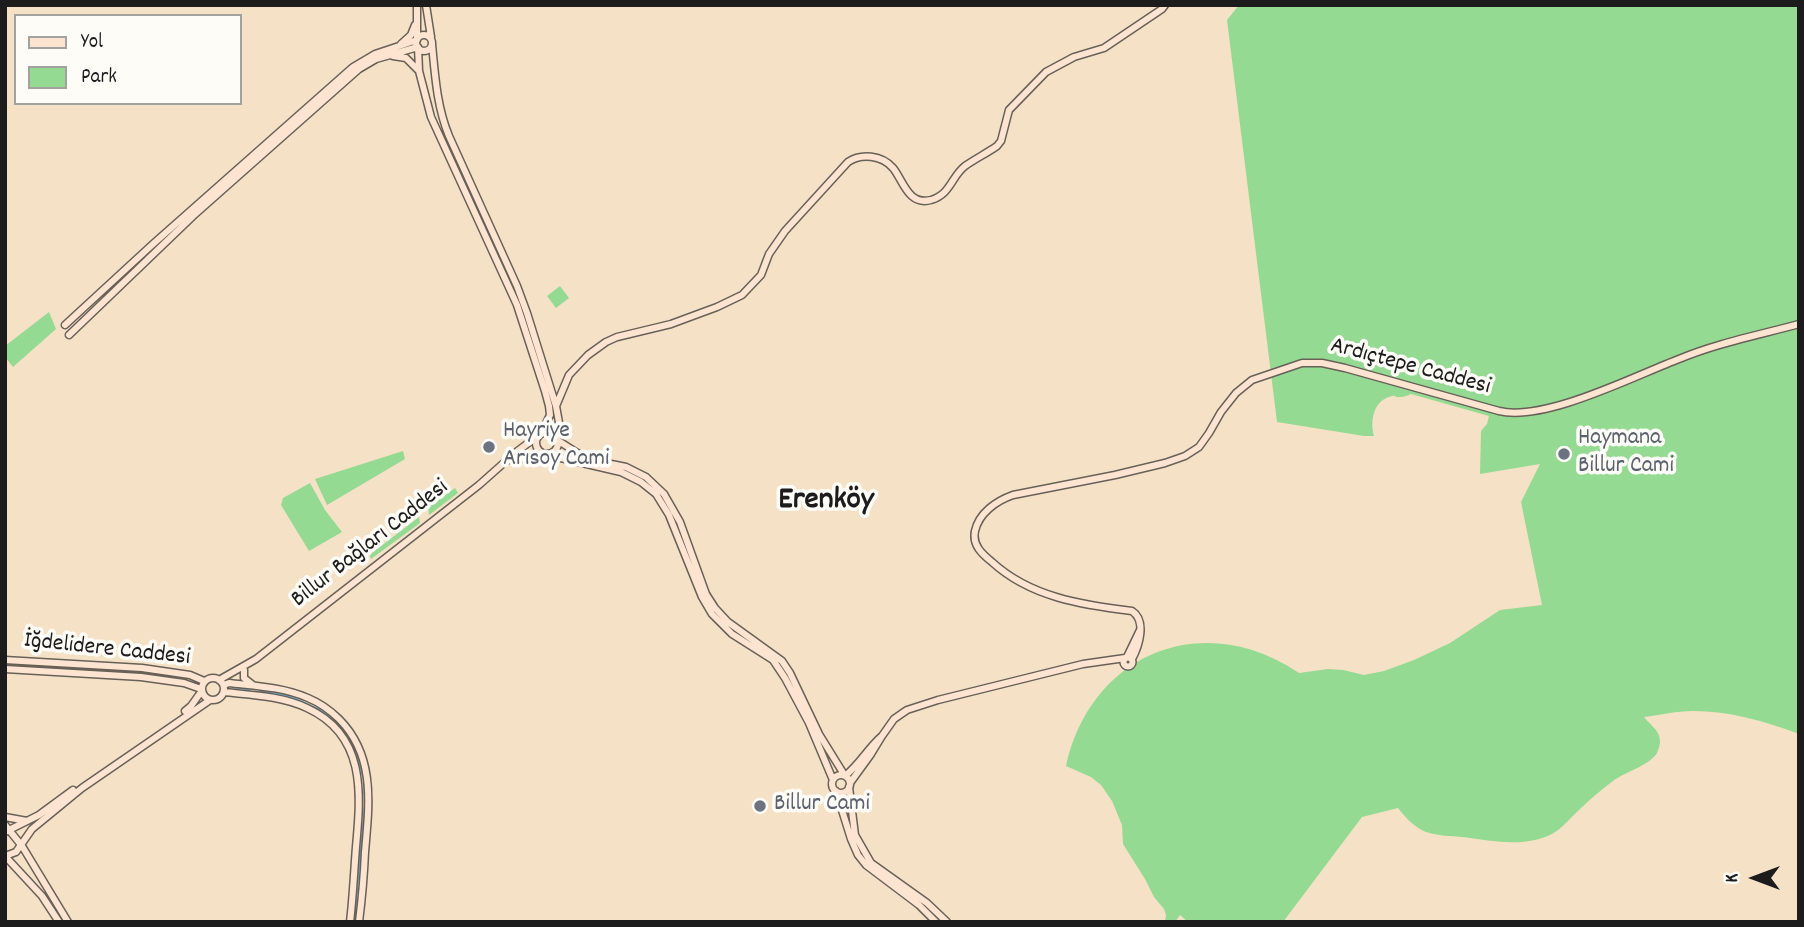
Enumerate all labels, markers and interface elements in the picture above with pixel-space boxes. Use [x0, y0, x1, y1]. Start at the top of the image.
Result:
legend [14, 14, 242, 105]
text: Yol [81, 28, 103, 58]
text: Park [81, 63, 117, 93]
street label: Ardıçtepe Caddesi [1327, 333, 1493, 403]
place label: Hayriye Arısoy Cami [503, 419, 609, 475]
place label: Haymana Billur Cami [1578, 426, 1674, 482]
marker: Hayriye Arısoy Cami [481, 439, 497, 455]
marker: Haymana Billur Cami [1556, 446, 1572, 462]
street label: Billur Bağları Caddesi [287, 475, 455, 615]
district label: Erenköy [778, 484, 874, 522]
street label: İğdelidere Caddesi [23, 628, 191, 674]
place label: Billur Cami [774, 792, 870, 820]
marker: Billur Cami [752, 798, 768, 814]
north arrow [1720, 843, 1790, 913]
text: K [1720, 874, 1747, 882]

